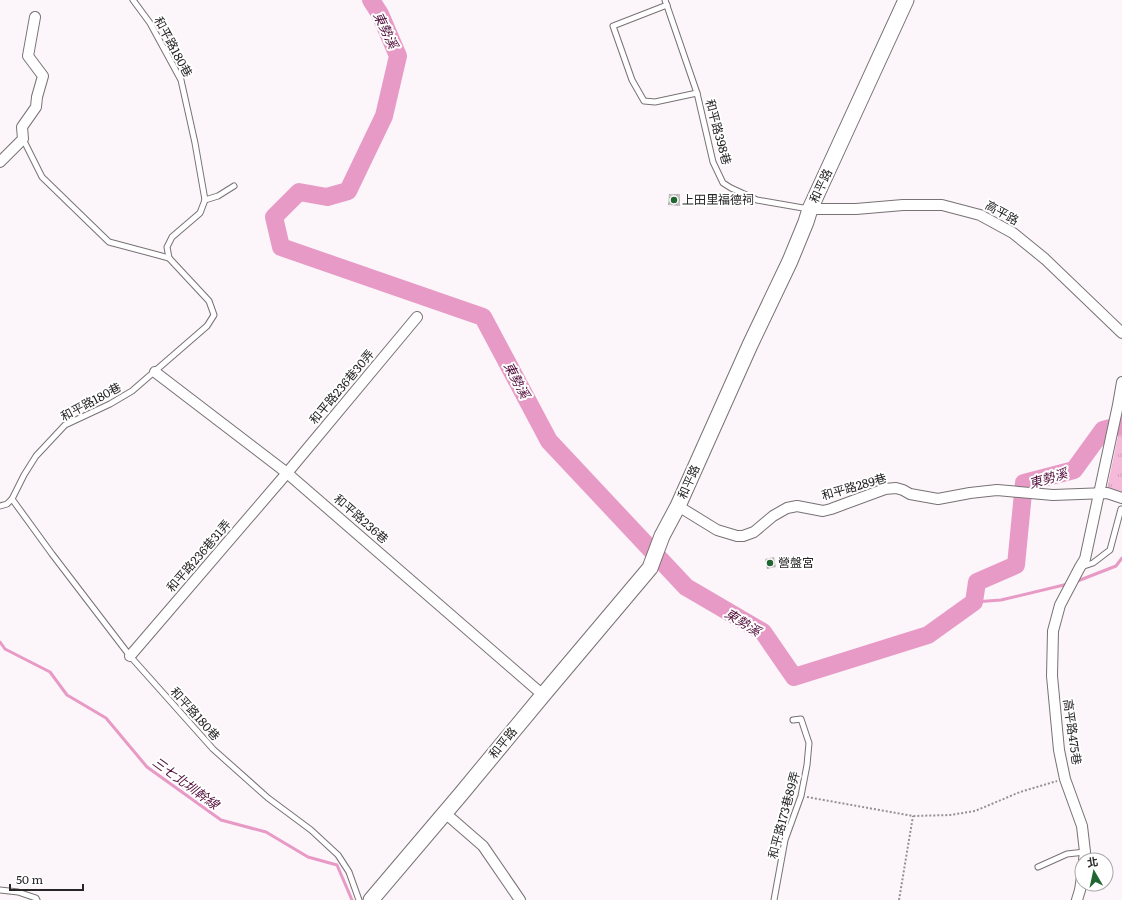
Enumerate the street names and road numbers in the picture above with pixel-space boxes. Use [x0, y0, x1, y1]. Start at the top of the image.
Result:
street label: 和平路180巷 [150, 13, 197, 80]
street label: 和平路398巷 [702, 97, 736, 167]
street label: 和平路 [804, 165, 836, 206]
street label: 高平路 [982, 196, 1023, 229]
street label: 和平路236巷30弄 [305, 345, 378, 428]
street label: 和平路180巷 [57, 378, 124, 425]
street label: 和平路 [673, 461, 704, 502]
street label: 和平路289巷 [819, 468, 888, 504]
street label: 和平路236巷 [330, 489, 393, 547]
street label: 和平路236巷31弄 [162, 515, 235, 595]
street label: 和平路180巷 [167, 683, 225, 744]
street label: 高平路475巷 [1059, 698, 1087, 766]
street label: 和平路 [484, 723, 521, 762]
street label: 和平路173巷89弄 [763, 769, 803, 860]

